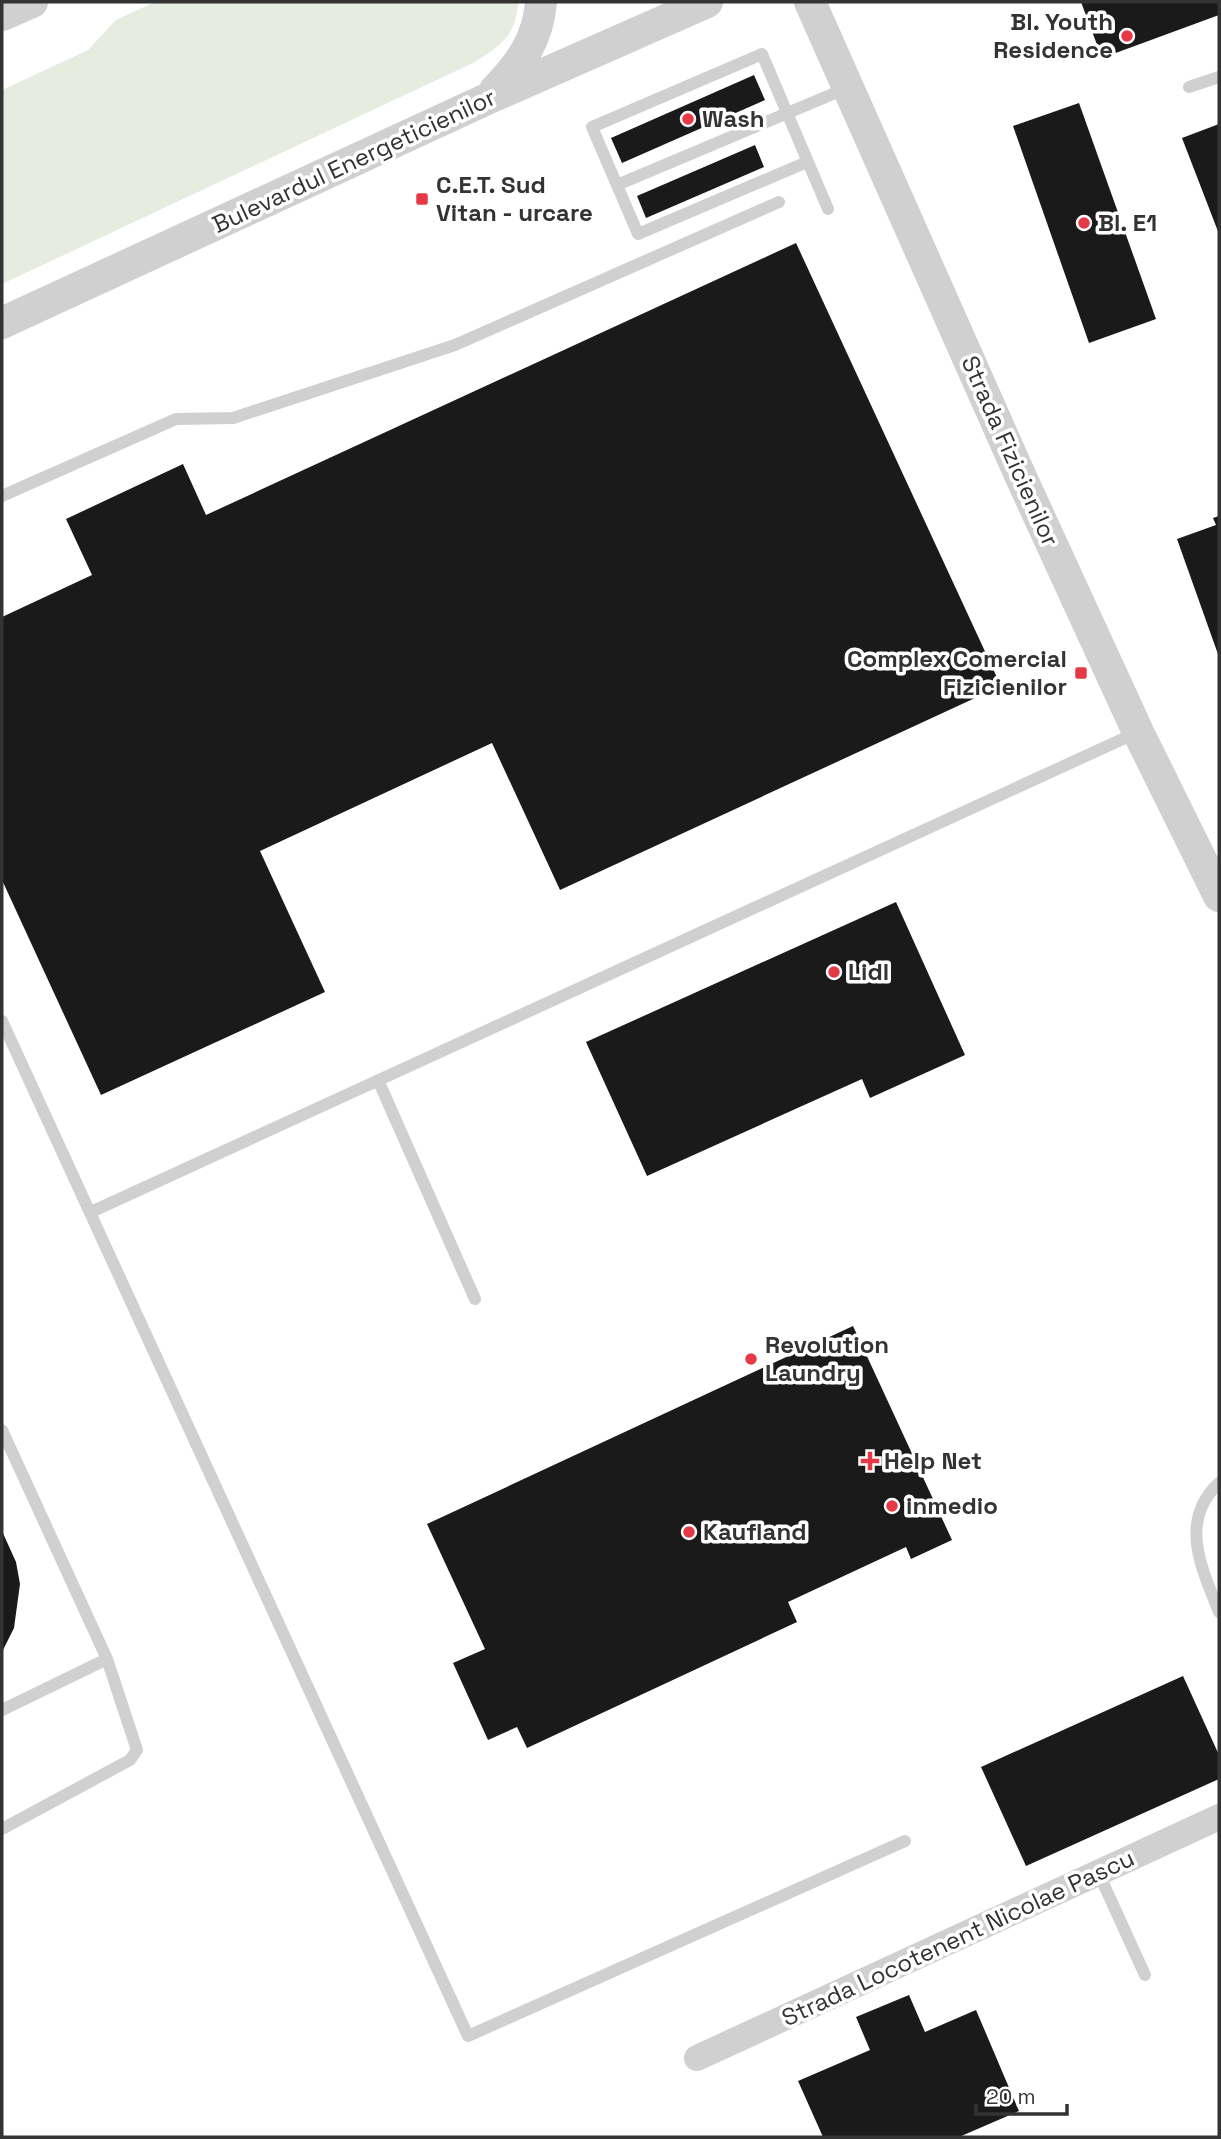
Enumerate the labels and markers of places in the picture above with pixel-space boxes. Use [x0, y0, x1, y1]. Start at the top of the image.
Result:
place label: Bl. Youth Residence [993, 6, 1113, 65]
marker: Bl. Youth Residence [1119, 28, 1135, 44]
place label: Wash [702, 103, 765, 134]
marker: Wash [680, 111, 696, 127]
place label: C.E.T. Sud Vitan - urcare [436, 169, 593, 228]
marker: C.E.T. Sud Vitan - urcare [414, 191, 430, 207]
place label: Bl. E1 [1098, 207, 1157, 238]
marker: Bl. E1 [1076, 215, 1092, 231]
place label: Complex Comercial Fizicienilor [847, 643, 1067, 702]
marker: Complex Comercial Fizicienilor [1073, 665, 1089, 681]
place label: Lidl [848, 956, 889, 987]
marker: Lidl [826, 964, 842, 980]
place label: Revolution Laundry [765, 1329, 889, 1388]
marker: Revolution Laundry [743, 1351, 759, 1367]
place label: Help Net [884, 1445, 982, 1476]
marker: Help Net [862, 1453, 878, 1469]
place label: inmedio [906, 1490, 998, 1521]
marker: inmedio [884, 1498, 900, 1514]
place label: Kaufland [703, 1516, 807, 1547]
marker: Kaufland [681, 1524, 697, 1540]

